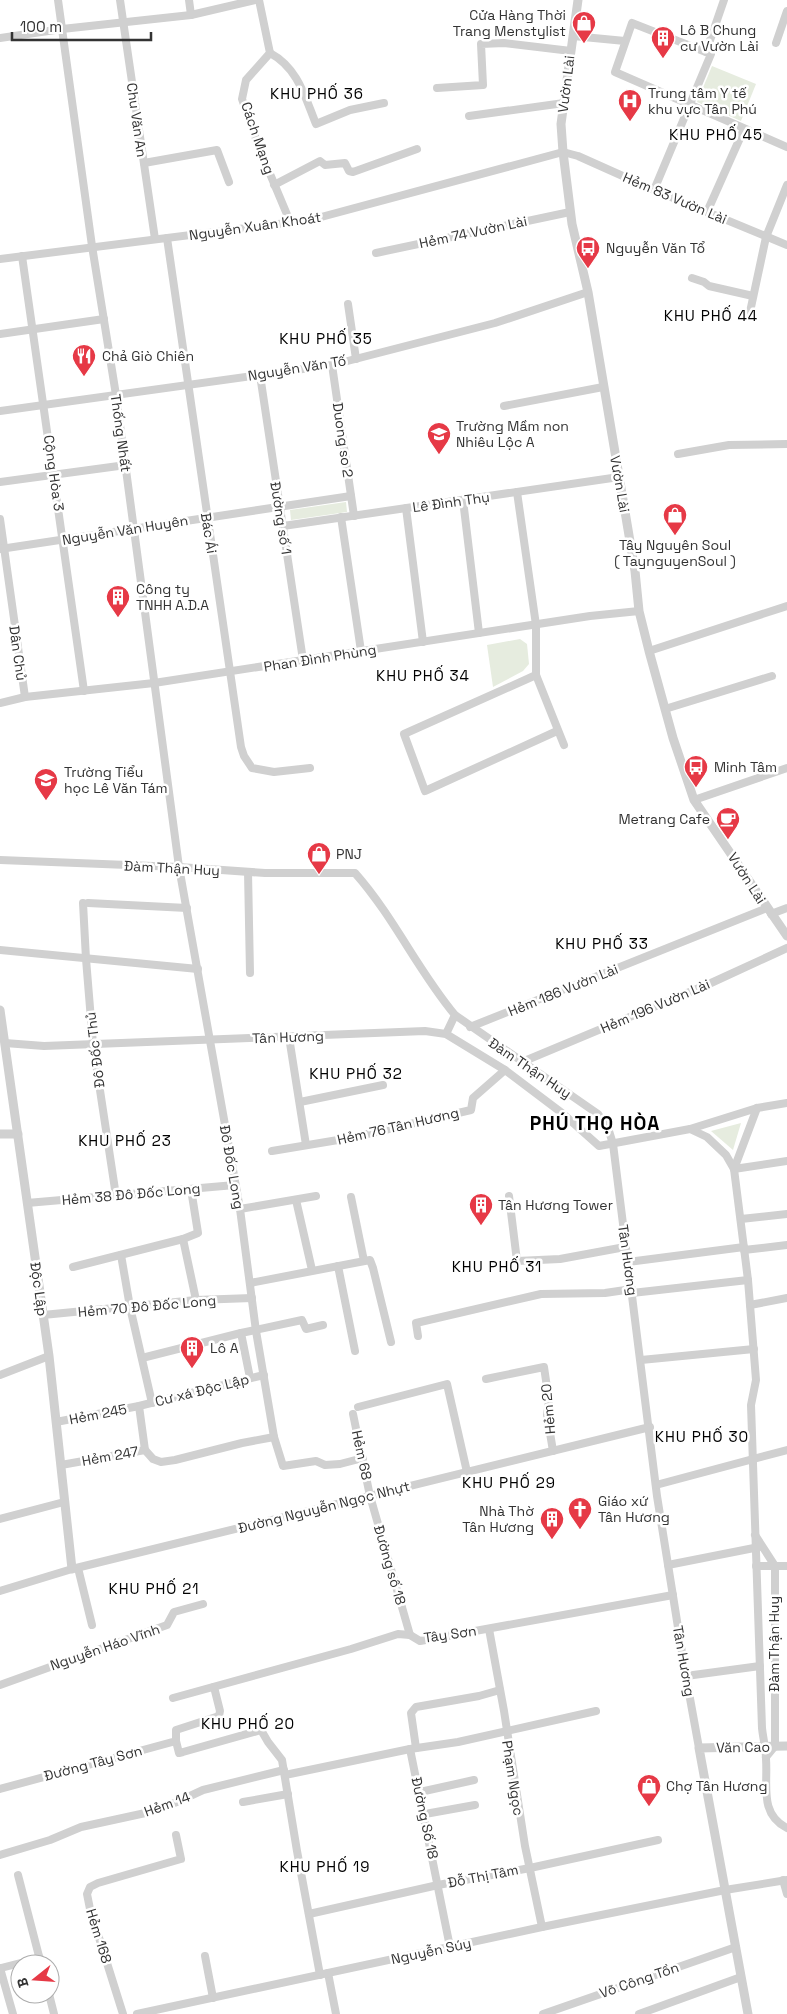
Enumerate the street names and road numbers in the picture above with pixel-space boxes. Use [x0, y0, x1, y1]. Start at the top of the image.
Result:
street label: Vườn Lài [554, 54, 578, 114]
street label: Chu Văn An [123, 82, 151, 158]
street label: Cách Mạng [237, 100, 279, 176]
street label: Hẻm 83 Vườn Lài [620, 168, 730, 228]
street label: Nguyễn Xuân Khoát [188, 208, 322, 244]
street label: Hẻm 74 Vườn Lài [417, 212, 529, 252]
street label: Nguyễn Văn Tố [247, 351, 348, 385]
street label: Thống Nhất [107, 393, 135, 473]
street label: Duong so 2 [329, 401, 357, 479]
street label: Cộng Hòa 3 [40, 434, 68, 512]
street label: Vườn Lài [606, 454, 634, 514]
street label: Đường số 1 [266, 480, 296, 556]
street label: Lê Đình Thụ [411, 488, 491, 516]
street label: Nguyễn Văn Huyên [61, 511, 189, 549]
street label: Bác Ái [197, 511, 221, 555]
street label: Dân Chủ [5, 624, 31, 682]
street label: Phan Đình Phùng [262, 640, 378, 676]
street label: Vườn Lài [724, 849, 770, 907]
street label: Đàm Thận Huy [124, 857, 220, 879]
street label: Hẻm 186 Vườn Lài [505, 960, 621, 1020]
street label: Hẻm 196 Vườn Lài [598, 975, 712, 1037]
street label: Đô Đốc Thủ [81, 1011, 109, 1089]
street label: Tân Hương [252, 1027, 324, 1047]
street label: Đàm Thận Huy [485, 1034, 575, 1102]
street label: Hẻm 76 Tân Hương [335, 1103, 461, 1149]
street label: Đô Đốc Long [216, 1123, 248, 1211]
street label: Hẻm 38 Đô Đốc Long [61, 1179, 201, 1209]
street label: Tân Hương [614, 1223, 642, 1297]
street label: Độc Lập [26, 1261, 52, 1317]
street label: Hẻm 70 Đô Đốc Long [77, 1291, 217, 1321]
street label: Cư xá Độc Lập [153, 1370, 251, 1410]
street label: Hẻm 20 [537, 1383, 559, 1435]
street label: Hẻm 245 [68, 1400, 128, 1428]
street label: Hẻm 68 [348, 1428, 376, 1482]
street label: Hẻm 247 [80, 1442, 140, 1470]
street label: Đường Nguyễn Ngọc Nhựt [236, 1477, 412, 1537]
street label: Đường số 18 [370, 1523, 410, 1607]
street label: Đàm Thận Huy [765, 1596, 783, 1692]
street label: Nguyễn Háo Vĩnh [48, 1620, 162, 1674]
street label: Tây Sơn [422, 1621, 478, 1647]
street label: Tân Hương [669, 1624, 699, 1698]
street label: Văn Cao [716, 1738, 770, 1756]
street label: Phạm Ngọc [498, 1739, 528, 1817]
street label: Đường Tây Sơn [42, 1741, 144, 1785]
street label: Đường Số 18 [408, 1775, 443, 1861]
street label: Hẻm 14 [142, 1787, 193, 1821]
street label: Đỗ Thị Tâm [446, 1860, 520, 1892]
street label: Hẻm 168 [82, 1906, 116, 1966]
street label: Nguyễn Súy [389, 1934, 473, 1968]
street label: Võ Công Tồn [597, 1958, 681, 2002]

